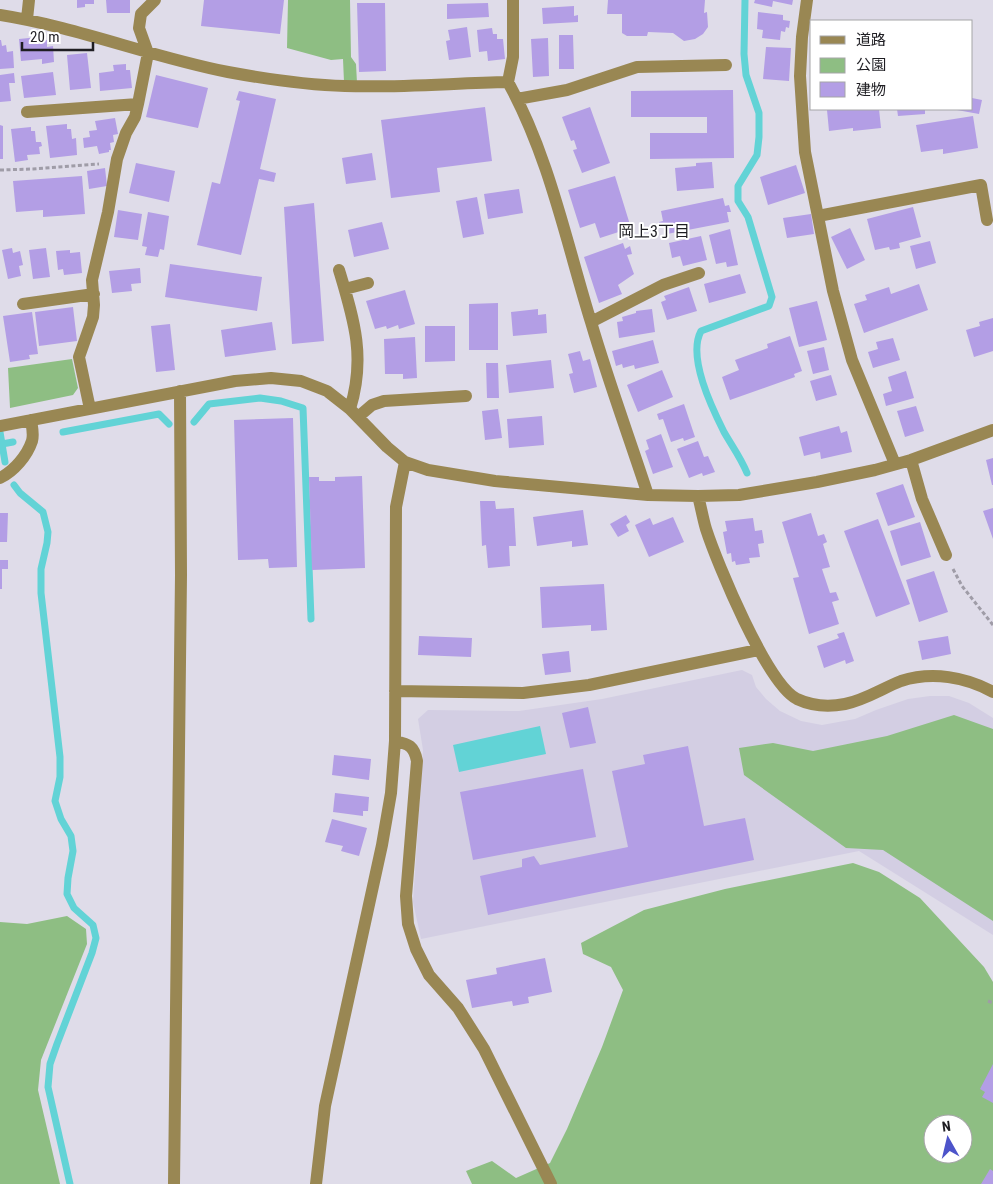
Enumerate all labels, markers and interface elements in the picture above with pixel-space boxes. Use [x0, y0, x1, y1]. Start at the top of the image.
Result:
scale bar [22, 20, 94, 52]
legend [810, 20, 973, 110]
text: 20 m [30, 28, 60, 46]
text: 道路 [856, 31, 886, 49]
text: 公園 [856, 56, 886, 74]
text: 建物 [856, 81, 886, 99]
district label: 岡上3丁目 [618, 222, 690, 241]
north arrow [923, 1114, 973, 1164]
text: N [941, 1118, 952, 1135]

